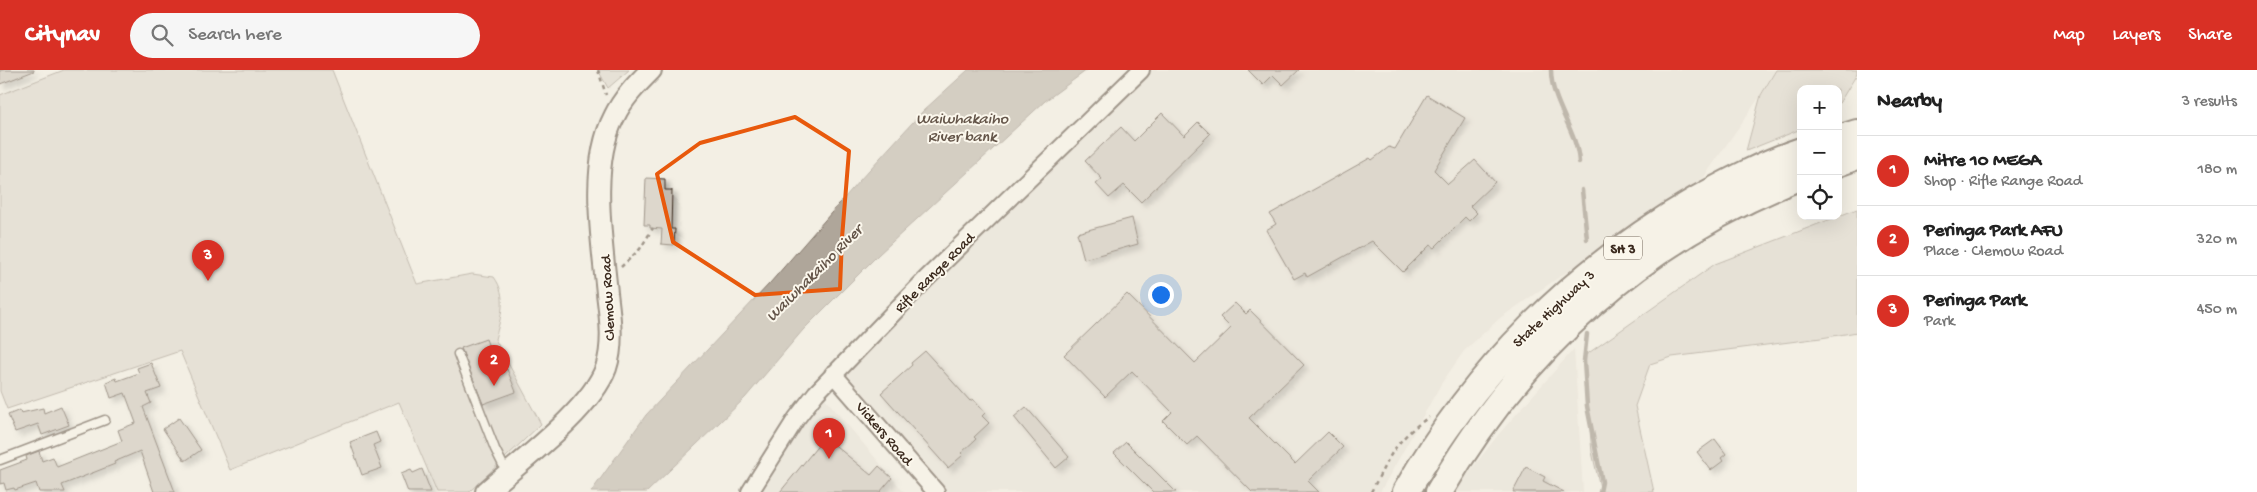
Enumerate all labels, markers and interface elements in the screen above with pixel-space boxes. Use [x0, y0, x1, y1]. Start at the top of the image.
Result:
search box [130, 13, 480, 58]
text: Citynav [25, 21, 100, 50]
icon: search [148, 21, 176, 49]
text: Search here [188, 24, 282, 47]
text: Map [2053, 25, 2085, 46]
text: Layers [2113, 25, 2160, 46]
text: Share [2188, 25, 2232, 46]
map controls [1797, 85, 1842, 220]
button: + [1797, 85, 1842, 130]
text: Nearby [1877, 90, 1942, 115]
text: 3 results [2182, 93, 2237, 112]
water label: Waiwhakaiho River bank [916, 111, 1009, 148]
button: − [1797, 130, 1842, 175]
text: Mitre 10 MEGA [1924, 150, 2041, 173]
text: 1 [1890, 161, 1896, 180]
text: 180 m [2198, 161, 2237, 180]
text: Shop · Rifle Range Road [1924, 173, 2082, 192]
button: locate [1797, 175, 1842, 220]
water label: Waiwhakaiho River [763, 220, 870, 327]
text: Peringa Park AFU [1924, 220, 2063, 243]
street label: Rifle Range Road [892, 229, 980, 317]
text: 2 [1889, 231, 1897, 250]
text: 320 m [2197, 231, 2237, 250]
road number: SH 3 [1604, 237, 1642, 260]
pin: 3 [192, 240, 224, 281]
text: Place · Clemow Road [1924, 243, 2063, 262]
street label: Clemow Road [598, 254, 620, 341]
street label: State Highway 3 [1509, 267, 1599, 352]
your location [1148, 282, 1174, 308]
text: Peringa Park [1924, 290, 2026, 313]
text: 3 [1889, 301, 1897, 320]
text: 450 m [2197, 301, 2237, 320]
text: Park [1924, 313, 1955, 332]
pin: 2 [478, 345, 510, 386]
street label: Vickers Road [850, 398, 917, 471]
pin: 1 [813, 418, 845, 459]

